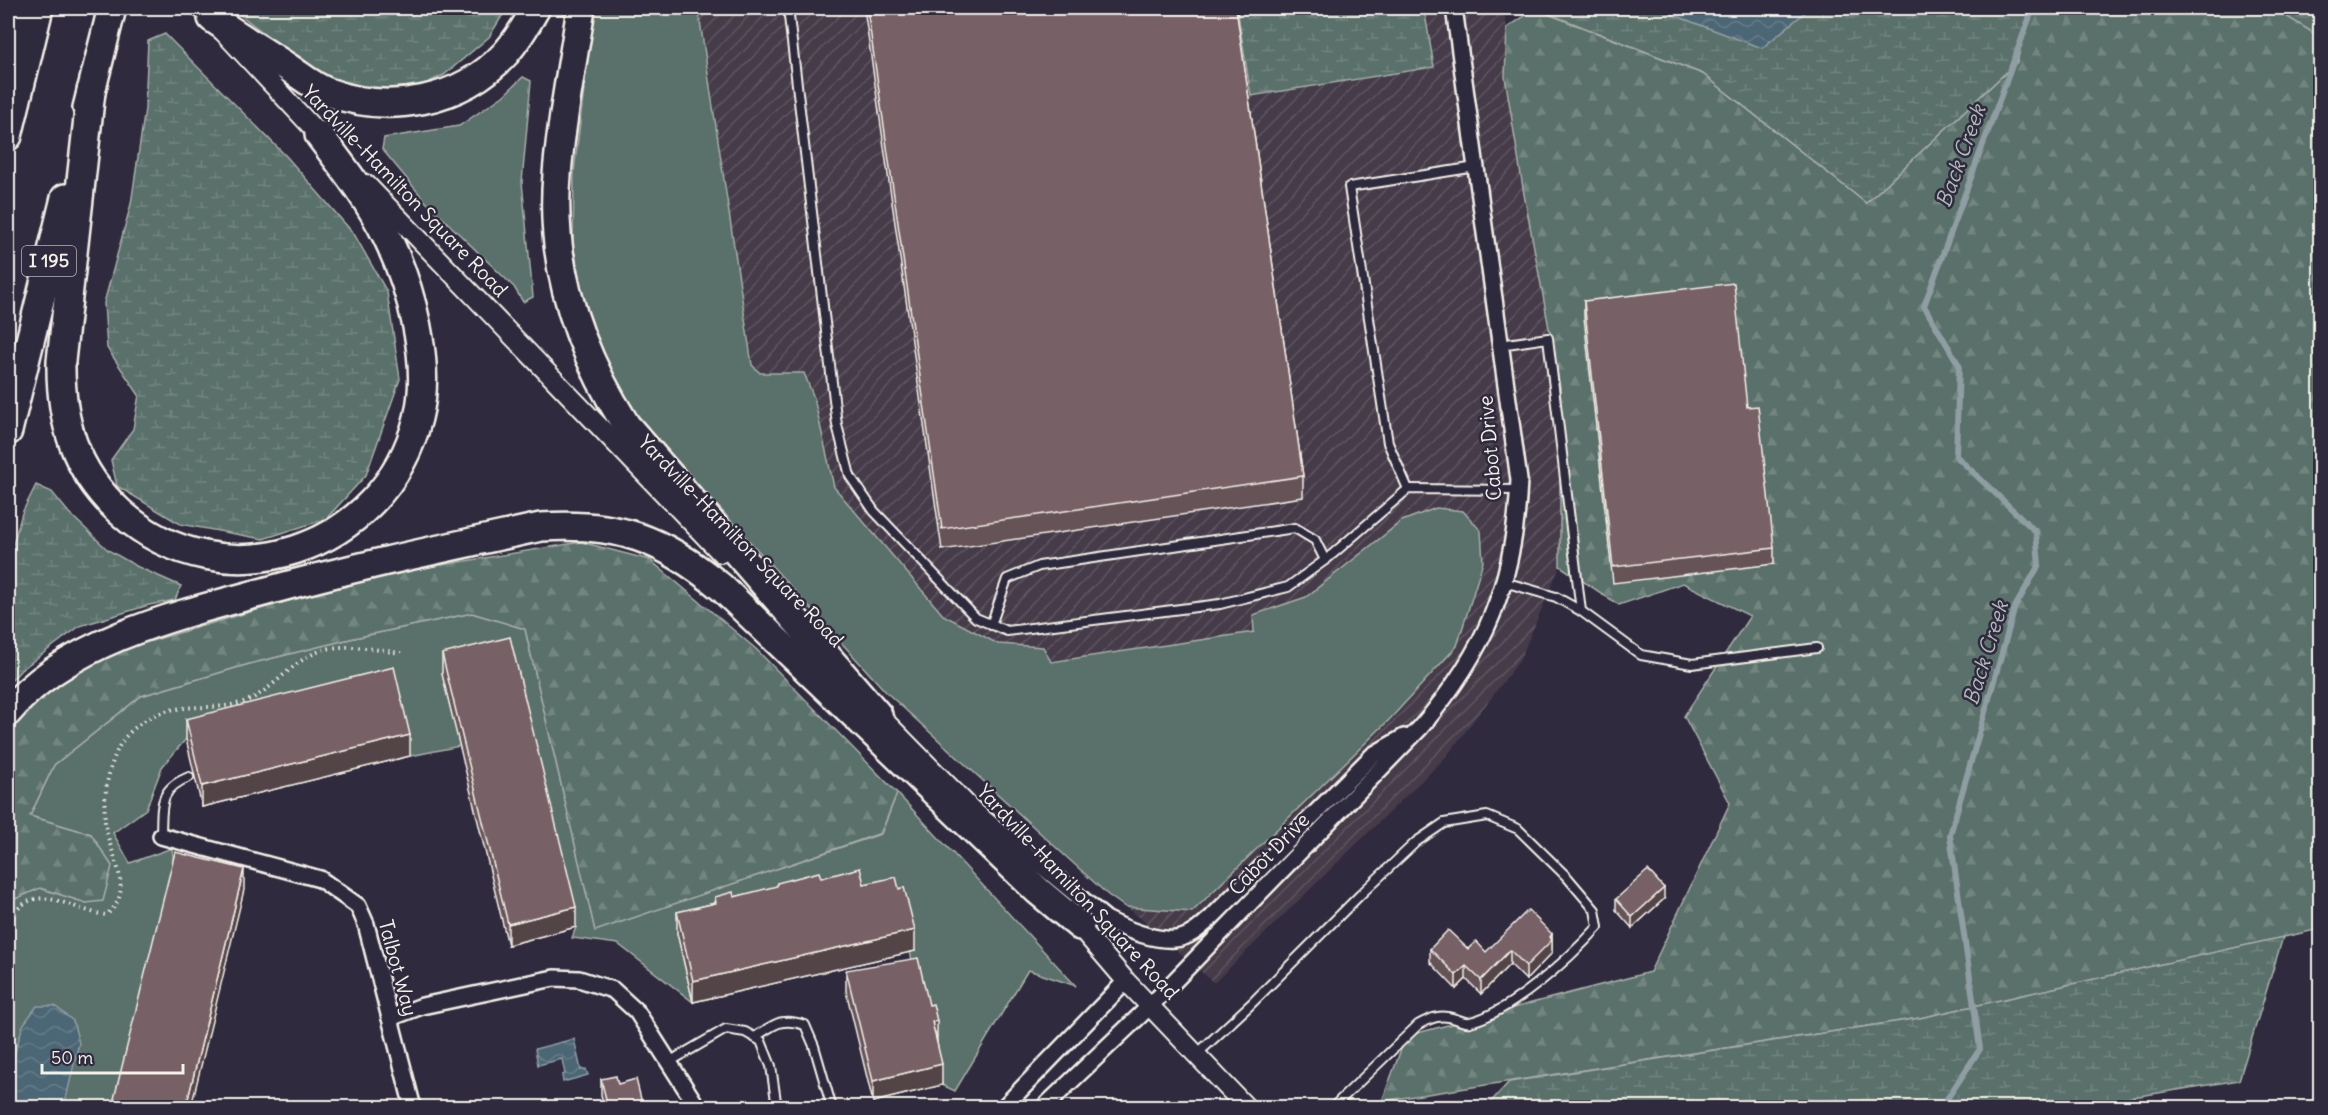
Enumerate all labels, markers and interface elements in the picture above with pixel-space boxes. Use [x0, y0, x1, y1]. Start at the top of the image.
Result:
street label: Yardville-Hamilton Square Road [297, 79, 514, 302]
water label: Back Creek [1930, 100, 1992, 211]
road number: I 195 [22, 246, 76, 276]
street label: Cabot Drive [1472, 394, 1507, 502]
street label: Yardville-Hamilton Square Road [633, 429, 850, 652]
water label: Back Creek [1957, 597, 2014, 708]
street label: Yardville-Hamilton Square Road [972, 779, 1185, 1005]
street label: Cabot Drive [1223, 807, 1314, 900]
street label: Talbot Way [374, 917, 423, 1019]
scale bar [42, 1037, 183, 1075]
text: 50 m [51, 1046, 93, 1069]

